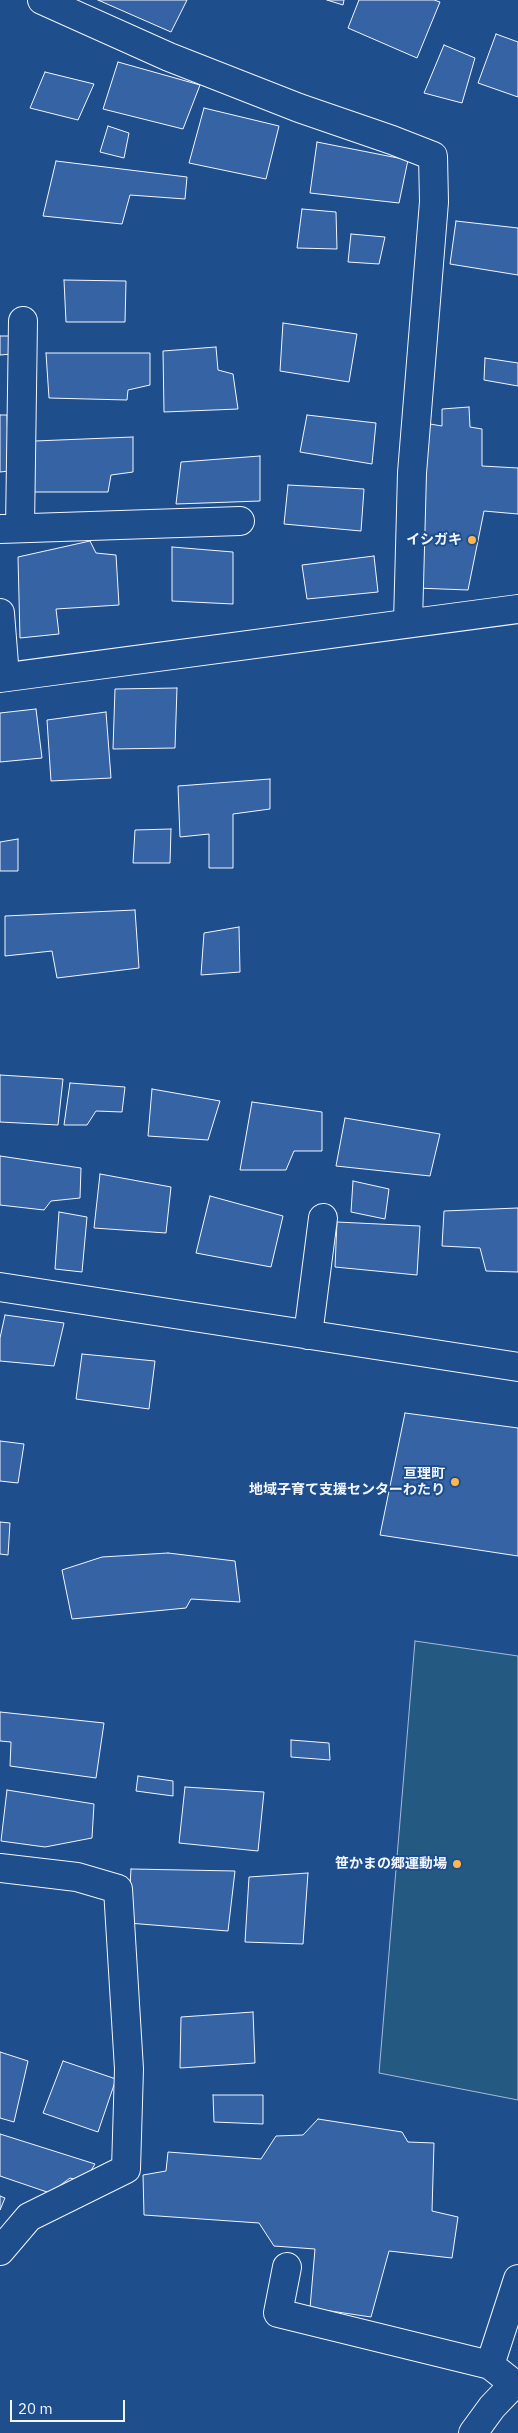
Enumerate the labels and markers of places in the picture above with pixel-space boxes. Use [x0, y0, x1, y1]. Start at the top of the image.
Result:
place label: イシガキ [406, 532, 462, 548]
marker: イシガキ [466, 534, 478, 546]
place label: 亘理町 地域子育て支援センターわたり [249, 1466, 445, 1498]
marker: 亘理町 地域子育て支援センターわたり [449, 1476, 461, 1488]
place label: 笹かまの郷運動場 [335, 1856, 447, 1872]
marker: 笹かまの郷運動場 [451, 1858, 463, 1870]

